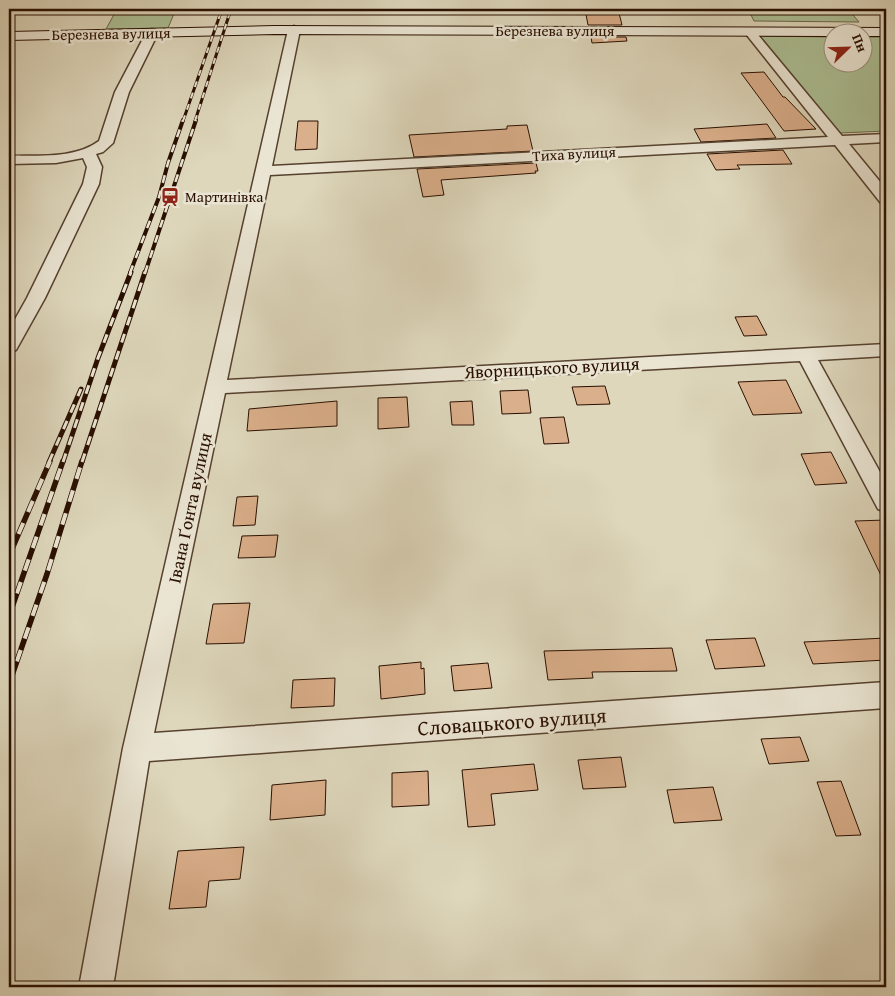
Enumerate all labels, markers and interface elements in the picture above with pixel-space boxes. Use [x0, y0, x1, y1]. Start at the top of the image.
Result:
street label: Березнева вулиця [496, 20, 615, 41]
street label: Березнева вулиця [51, 22, 171, 45]
north arrow [822, 22, 872, 72]
text: Пн [847, 31, 873, 55]
street label: Тиха вулиця [532, 141, 617, 166]
station icon: Мартинівка [159, 186, 181, 208]
place label: Мартинівка [185, 186, 264, 207]
street label: Яворницького вулиця [463, 349, 640, 386]
street label: Івана Ґонта вулиця [160, 430, 219, 586]
street label: Словацького вулиця [416, 699, 608, 744]

